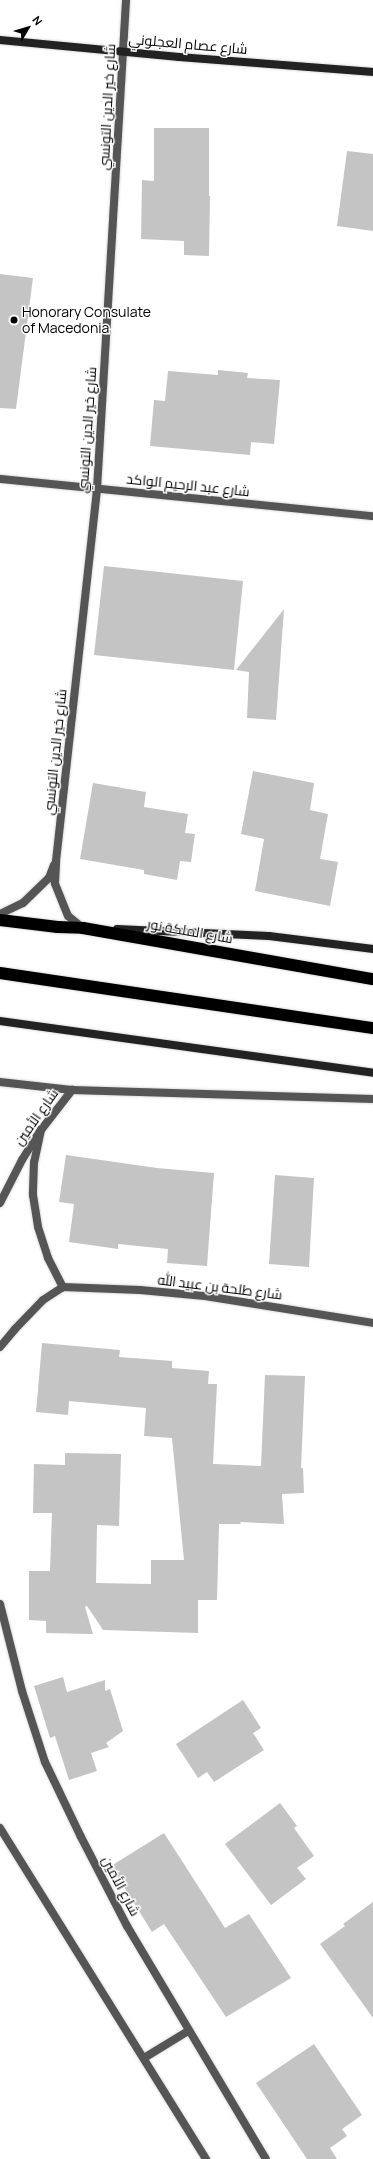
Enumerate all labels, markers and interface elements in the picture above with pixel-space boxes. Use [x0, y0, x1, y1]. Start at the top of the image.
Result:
north arrow [8, 8, 48, 48]
text: N [30, 13, 46, 28]
street label: شارع عصام العجلوني [128, 30, 248, 58]
street label: شارع خير الدين التونسي [95, 43, 119, 171]
place label: Honorary Consulate of Macedonia [22, 304, 151, 336]
marker: Honorary Consulate of Macedonia [9, 315, 19, 325]
street label: شارع خير الدين التونسي [74, 366, 100, 494]
street label: شارع عبد الرحيم الواكد [125, 470, 251, 500]
street label: شارع خير الدين التونسي [40, 688, 70, 816]
street label: شارع الملكة نور [146, 915, 234, 947]
street label: شارع الأمين [10, 1085, 62, 1149]
street label: شارع طلحة بن عبيد الله [157, 1271, 283, 1303]
street label: شارع الأمين [98, 1853, 144, 1919]

